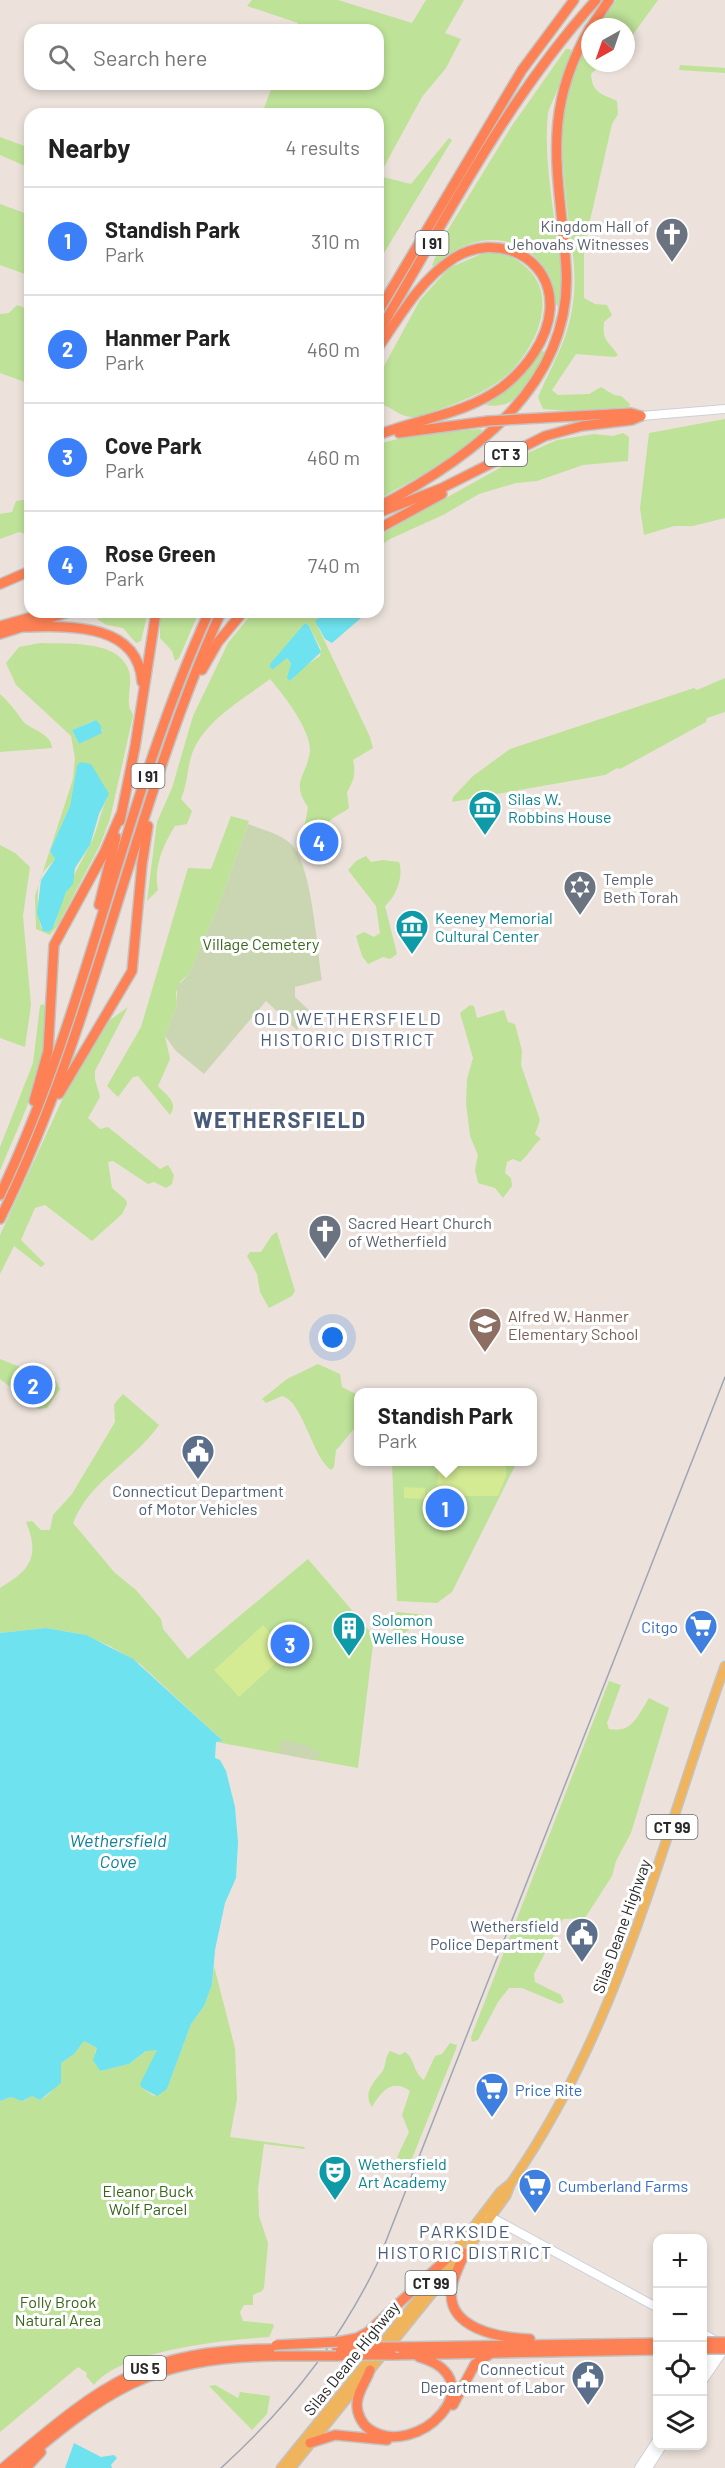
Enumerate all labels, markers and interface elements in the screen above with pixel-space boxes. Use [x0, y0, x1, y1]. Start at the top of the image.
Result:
north arrow [581, 18, 635, 72]
search box [24, 24, 384, 90]
icon: search [45, 41, 78, 74]
text: Search here [93, 44, 207, 70]
text: Nearby [48, 132, 130, 163]
text: 4 results [285, 135, 360, 159]
text: Standish Park [105, 216, 240, 242]
place label: Kingdom Hall of Jehovahs Witnesses [507, 216, 649, 253]
church icon: Kingdom Hall of Jehovahs Witnesses [654, 216, 690, 263]
text: 1 [64, 229, 71, 253]
text: 310 m [311, 229, 360, 253]
road number: I 91 [416, 231, 448, 255]
text: Park [105, 242, 144, 266]
text: Hanmer Park [105, 324, 230, 350]
text: 2 [62, 337, 73, 361]
text: 460 m [307, 337, 360, 361]
text: Park [105, 350, 144, 374]
text: Cove Park [105, 432, 202, 458]
road number: CT 3 [485, 442, 527, 466]
text: 3 [62, 445, 73, 469]
text: 460 m [307, 445, 360, 469]
text: Park [105, 458, 144, 482]
text: Rose Green [105, 540, 216, 566]
text: 4 [61, 553, 74, 577]
text: 740 m [308, 553, 360, 577]
text: Park [105, 566, 144, 590]
road number: I 91 [132, 764, 164, 788]
museum icon: Silas W. Robbins House [467, 789, 503, 836]
place label: Silas W. Robbins House [508, 789, 612, 826]
pin: 4 [300, 820, 338, 864]
synagogue icon: Temple Beth Torah [562, 869, 598, 916]
place label: Temple Beth Torah [603, 869, 678, 906]
museum icon: Keeney Memorial Cultural Center [394, 908, 430, 955]
place label: Keeney Memorial Cultural Center [435, 908, 553, 945]
park label: Village Cemetery [203, 934, 320, 953]
district label: OLD WETHERSFIELD HISTORIC DISTRICT [254, 1007, 442, 1050]
district label: WETHERSFIELD [193, 1106, 367, 1132]
church icon: Sacred Heart Church of Wetherfield [307, 1213, 343, 1260]
place label: Sacred Heart Church of Wetherfield [348, 1213, 492, 1250]
school or university icon: Alfred W. Hanmer Elementary School [467, 1306, 503, 1353]
place label: Alfred W. Hanmer Elementary School [508, 1306, 638, 1343]
your location [318, 1323, 347, 1352]
pin: 2 [14, 1362, 52, 1408]
popup [354, 1388, 537, 1466]
text: Standish Park [378, 1402, 513, 1428]
text: Park [378, 1428, 417, 1452]
public building icon: Connecticut Department of Motor Vehicles [180, 1433, 216, 1480]
place label: Connecticut Department of Motor Vehicles [112, 1481, 284, 1518]
pin: 1 [426, 1486, 464, 1530]
supermarket icon: Citgo [683, 1608, 719, 1655]
building icon: Solomon Welles House [331, 1610, 367, 1657]
place label: Solomon Welles House [372, 1610, 464, 1647]
place label: Citgo [641, 1617, 678, 1636]
pin: 3 [270, 1622, 310, 1666]
road number: CT 99 [646, 1815, 698, 1839]
water label: Wethersfield Cove [70, 1829, 167, 1872]
street label: Silas Deane Highway [588, 1856, 654, 1996]
place label: Wethersfield Police Department [430, 1916, 559, 1953]
public building icon: Wethersfield Police Department [564, 1916, 600, 1963]
supermarket icon: Price Rite [474, 2071, 510, 2118]
place label: Price Rite [515, 2080, 582, 2099]
theatre icon: Wethersfield Art Academy [317, 2154, 353, 2201]
place label: Wethersfield Art Academy [358, 2154, 447, 2191]
supermarket icon: Cumberland Farms [517, 2167, 553, 2214]
place label: Cumberland Farms [558, 2176, 688, 2195]
park label: Eleanor Buck Wolf Parcel [103, 2181, 193, 2218]
district label: PARKSIDE HISTORIC DISTRICT [377, 2220, 553, 2263]
map controls [653, 2234, 707, 2450]
button: + [653, 2234, 707, 2288]
road number: CT 99 [406, 2271, 456, 2295]
button: − [653, 2288, 707, 2342]
park label: Folly Brook Natural Area [15, 2292, 101, 2329]
street label: Silas Deane Highway [299, 2297, 403, 2419]
button: locate [653, 2342, 707, 2396]
road number: US 5 [124, 2356, 166, 2380]
place label: Connecticut Department of Labor [420, 2359, 565, 2396]
public building icon: Connecticut Department of Labor [570, 2359, 606, 2406]
button: layers [653, 2396, 707, 2450]

